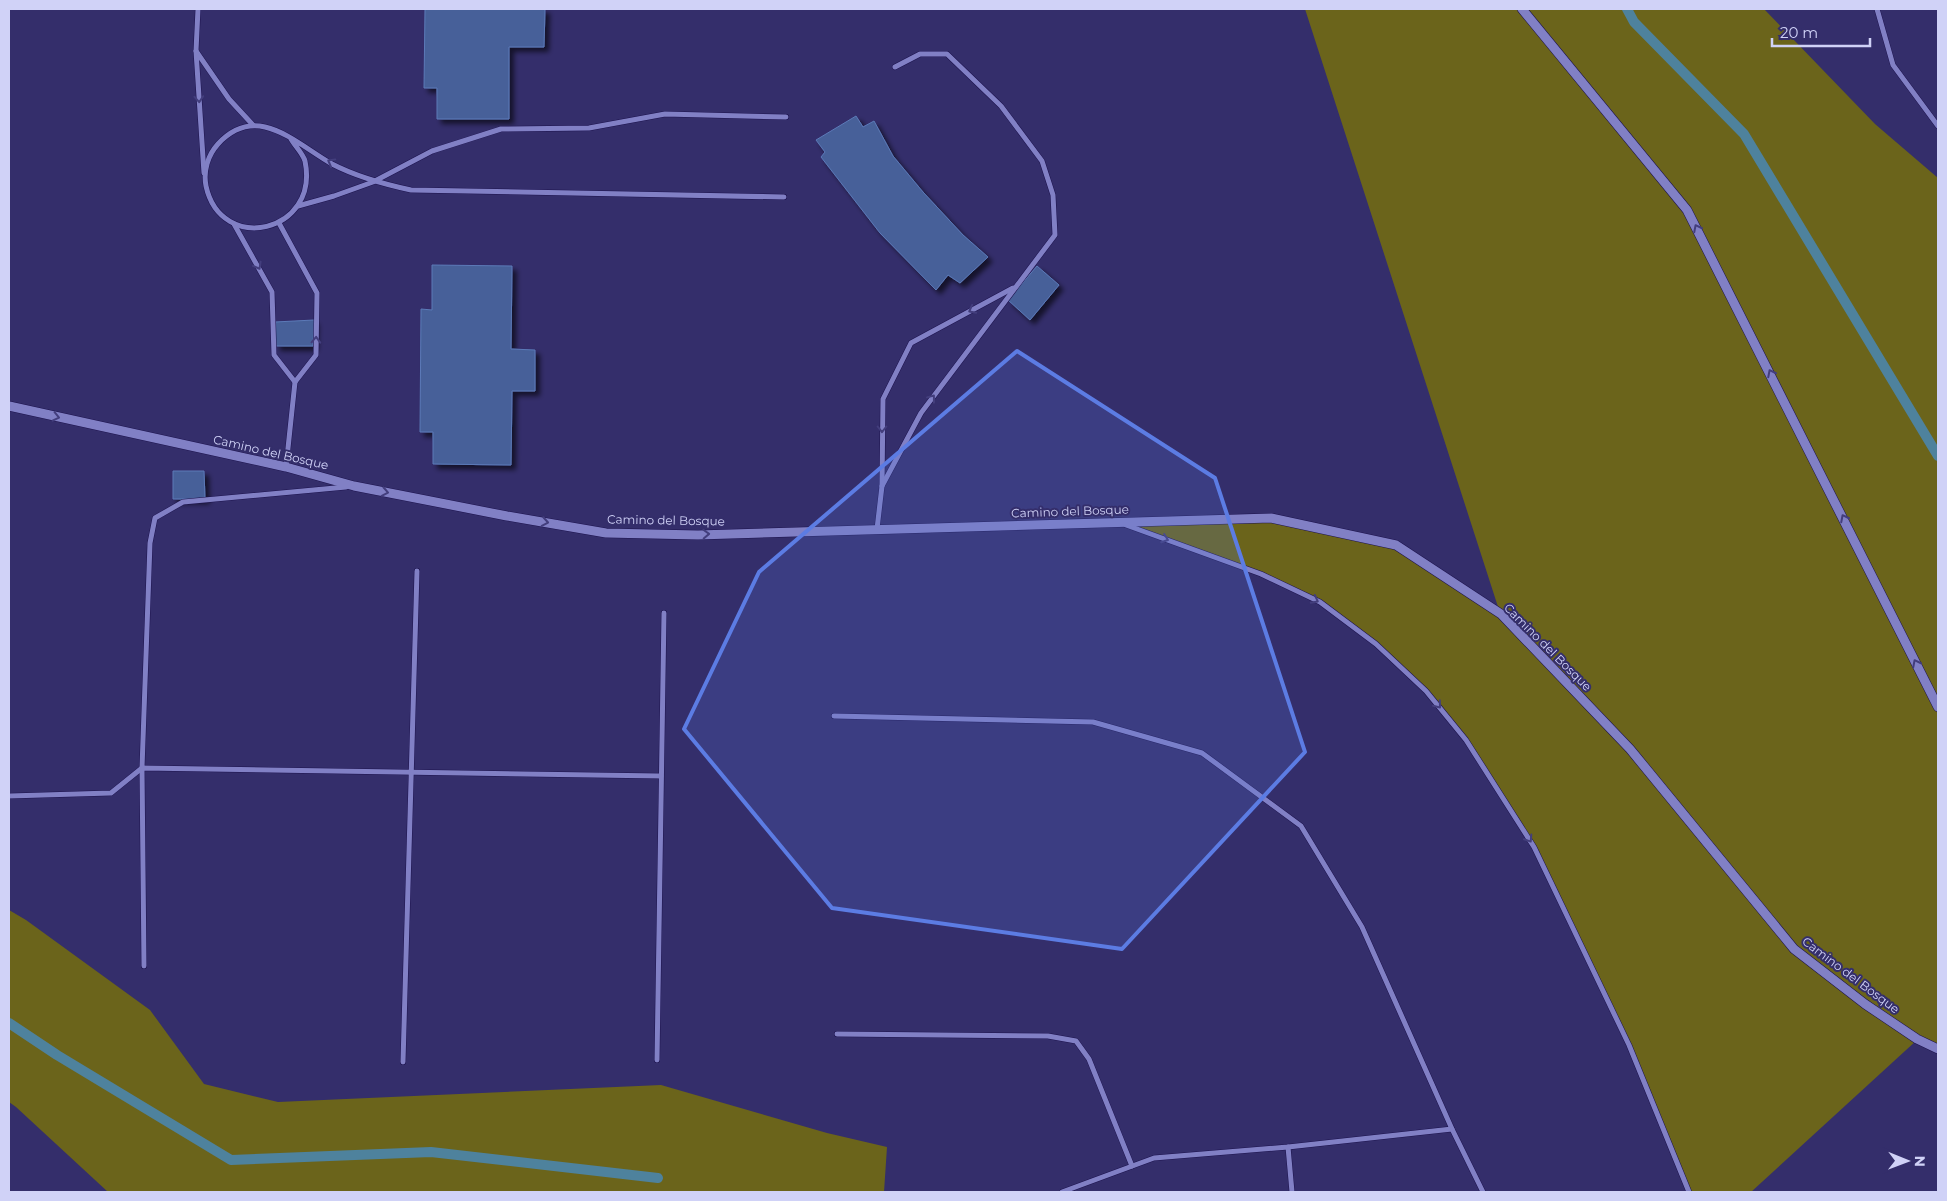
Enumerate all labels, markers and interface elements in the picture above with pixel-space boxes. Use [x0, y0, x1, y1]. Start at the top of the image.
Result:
scale bar [1772, 15, 1870, 47]
text: 20 m [1780, 23, 1818, 42]
one-way arrow [193, 95, 204, 103]
one-way arrow [327, 159, 336, 169]
one-way arrow [1693, 224, 1703, 233]
one-way arrow [251, 261, 261, 270]
one-way arrow [968, 304, 977, 314]
one-way arrow [311, 336, 322, 344]
one-way arrow [1767, 369, 1777, 378]
one-way arrow [926, 394, 935, 404]
one-way arrow [52, 411, 61, 422]
one-way arrow [877, 426, 887, 434]
street label: Camino del Bosque [212, 431, 330, 473]
one-way arrow [381, 486, 390, 497]
street label: Camino del Bosque [1011, 501, 1129, 521]
street label: Camino del Bosque [607, 511, 725, 529]
one-way arrow [1840, 514, 1850, 523]
one-way arrow [540, 517, 549, 527]
one-way arrow [703, 529, 711, 540]
one-way arrow [1160, 533, 1168, 543]
one-way arrow [1310, 594, 1319, 604]
street label: Camino del Bosque [1501, 600, 1595, 694]
one-way arrow [1912, 659, 1923, 668]
one-way arrow [1432, 699, 1440, 708]
one-way arrow [1523, 833, 1532, 843]
street label: Camino del Bosque [1799, 934, 1903, 1016]
north arrow [1882, 1136, 1932, 1186]
text: N [1911, 1155, 1929, 1167]

